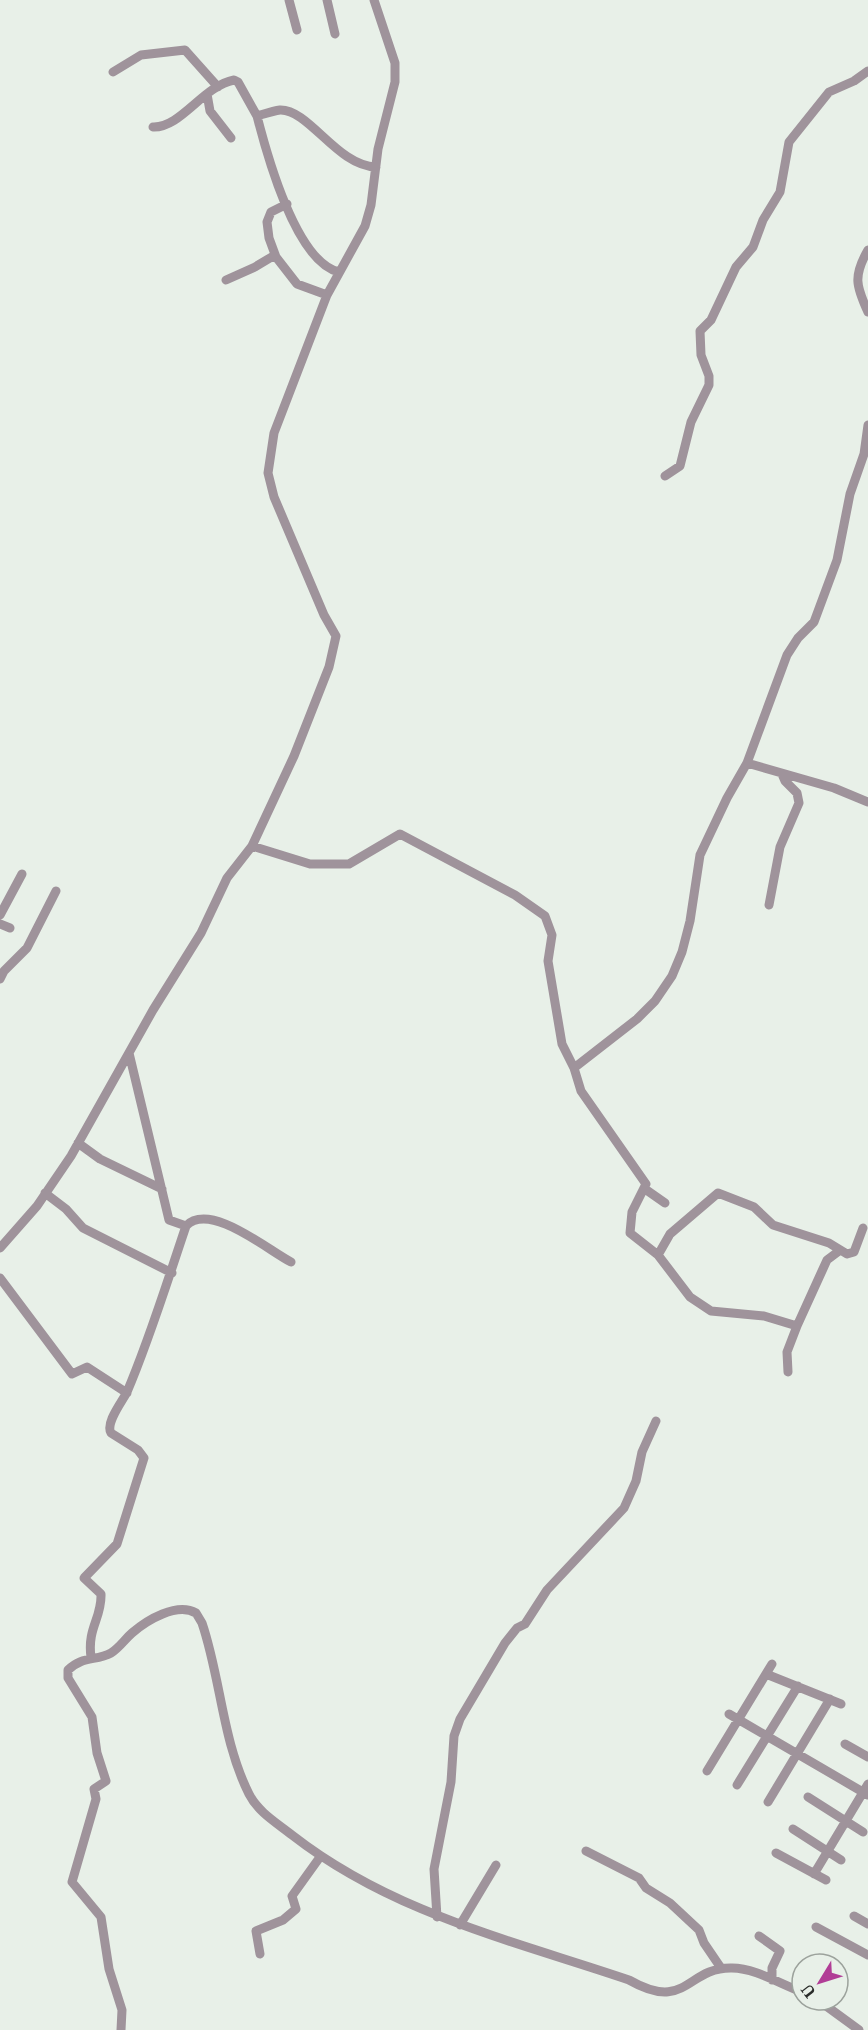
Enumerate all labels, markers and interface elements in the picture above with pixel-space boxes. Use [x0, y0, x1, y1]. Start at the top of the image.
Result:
north arrow [790, 1952, 850, 2012]
text: U [796, 1980, 821, 2003]

